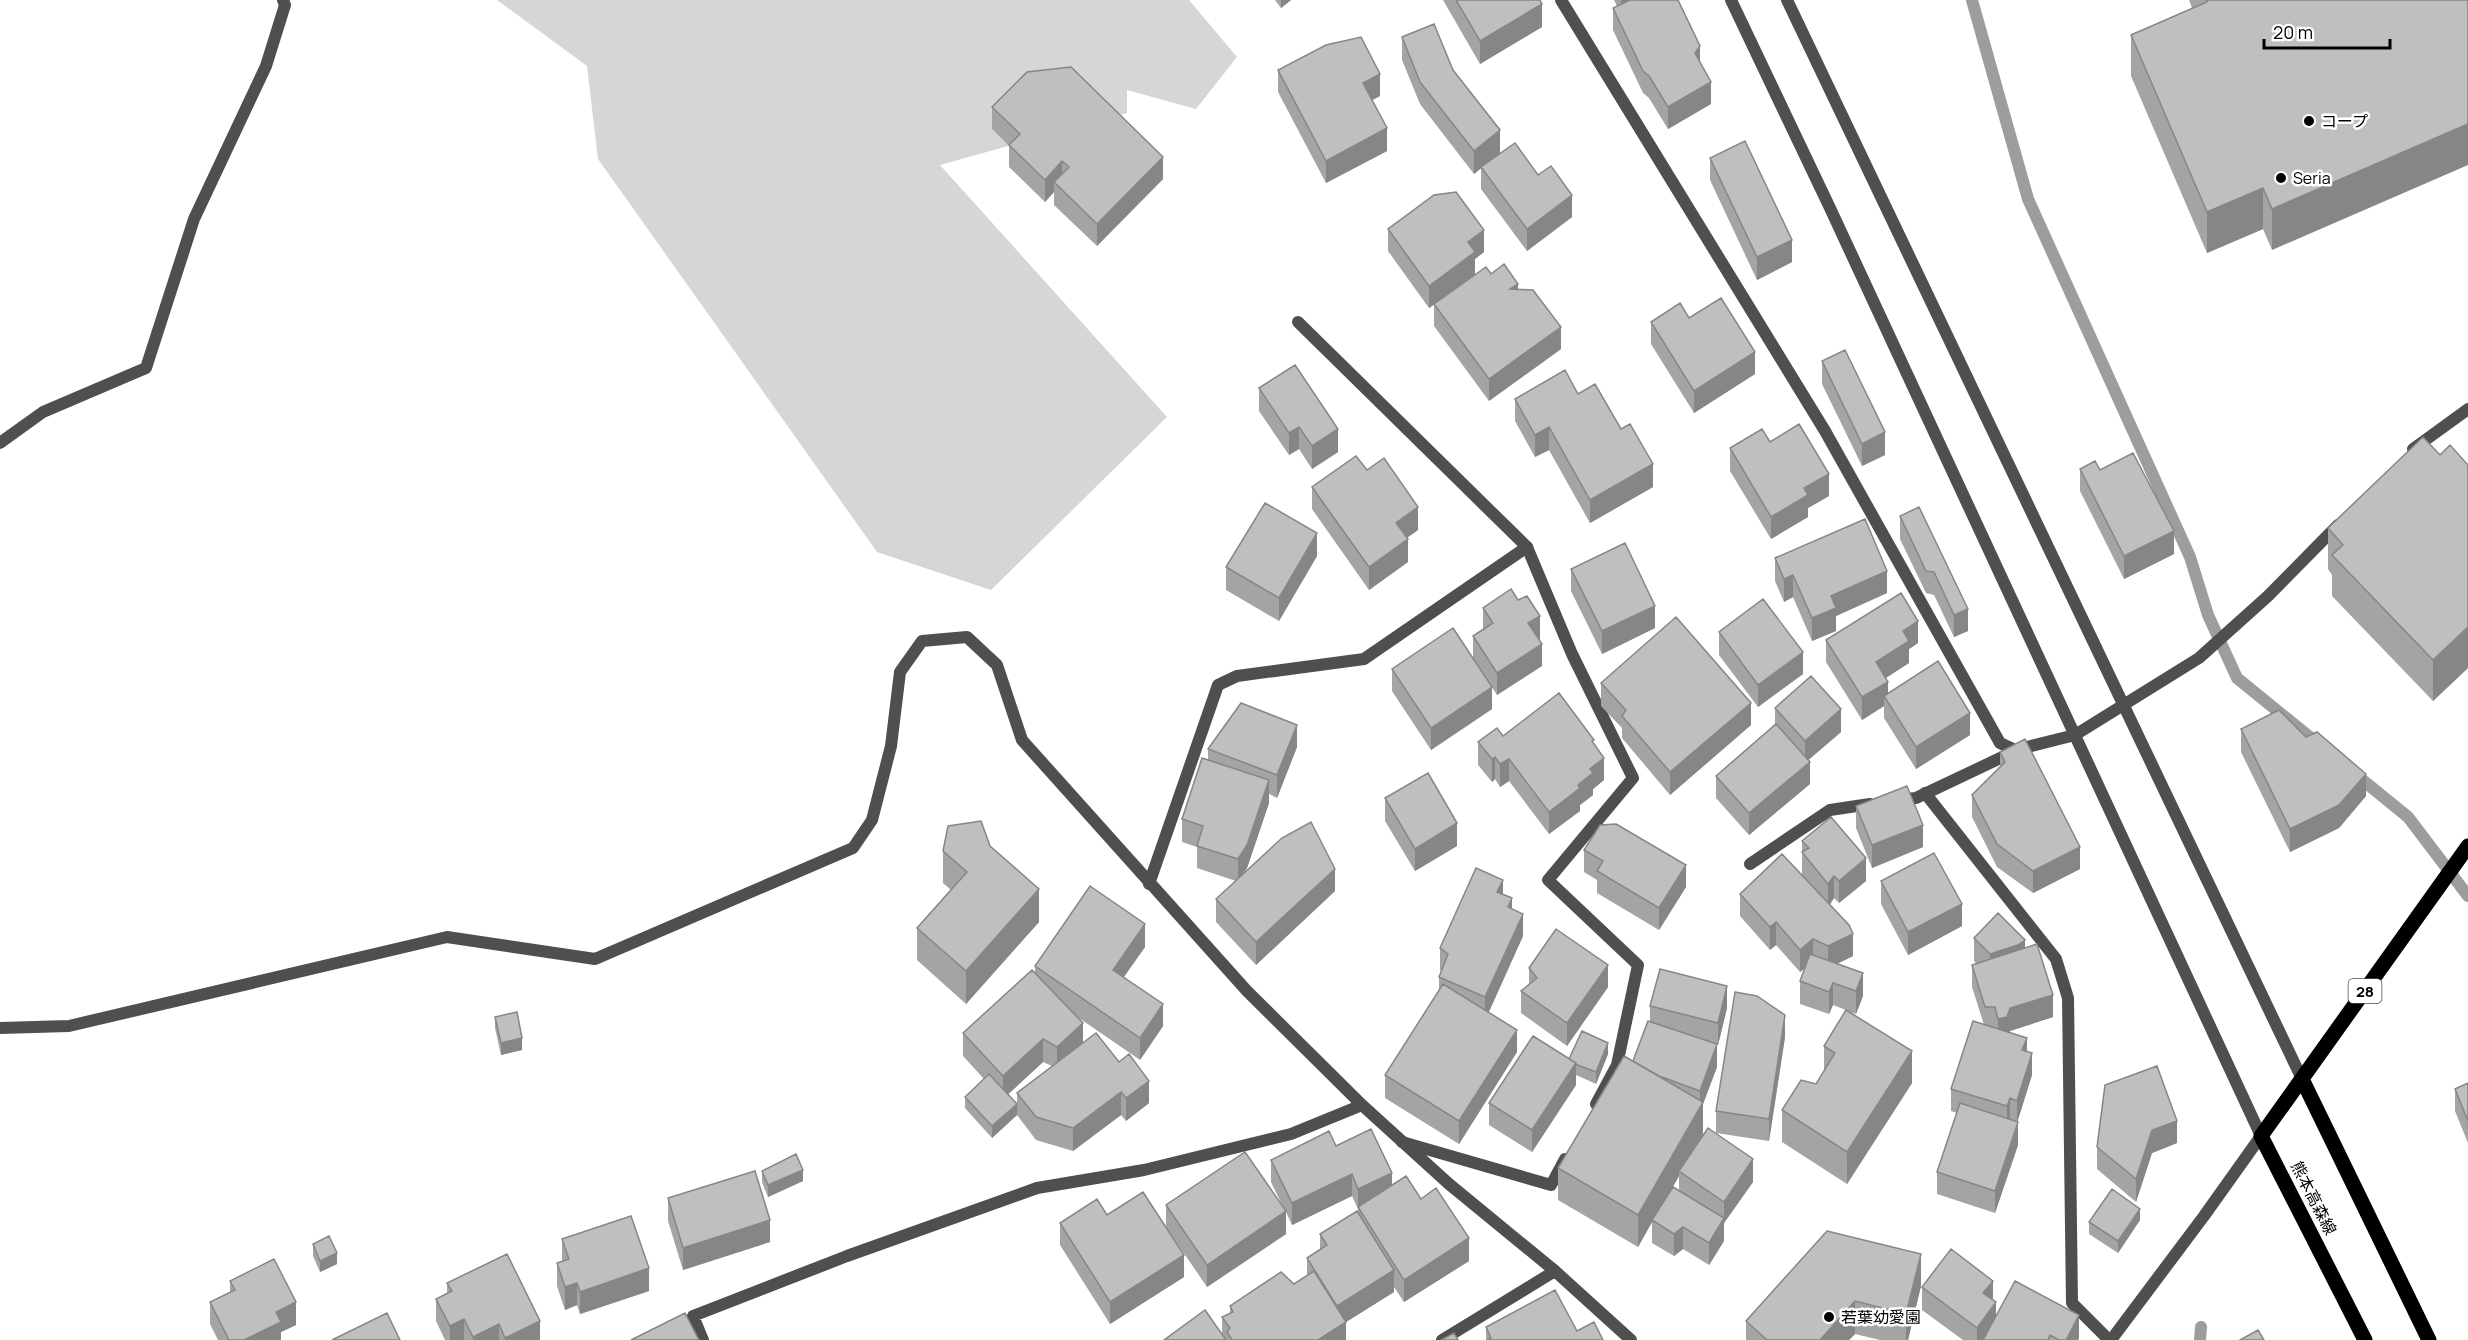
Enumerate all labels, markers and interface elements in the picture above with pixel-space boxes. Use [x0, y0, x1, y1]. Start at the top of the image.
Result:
scale bar [2264, 12, 2390, 50]
text: 20 m [2273, 20, 2313, 44]
place label: コープ [2321, 110, 2368, 132]
marker: コープ [2302, 114, 2316, 128]
place label: Seria [2293, 167, 2331, 189]
marker: Seria [2274, 171, 2288, 185]
road number: 28 [2348, 979, 2382, 1003]
street label: 熊本高森線 [2286, 1157, 2342, 1239]
place label: 若葉幼愛園 [1841, 1306, 1921, 1328]
marker: 若葉幼愛園 [1822, 1310, 1836, 1324]

